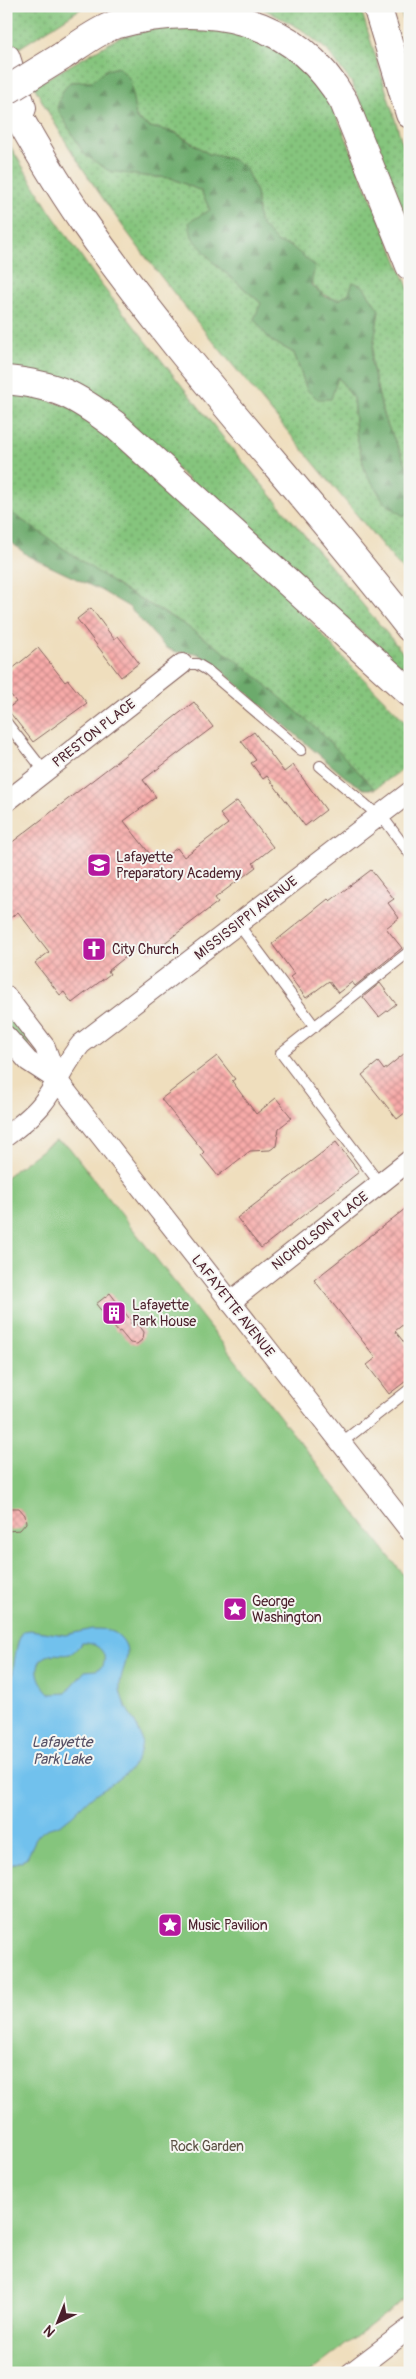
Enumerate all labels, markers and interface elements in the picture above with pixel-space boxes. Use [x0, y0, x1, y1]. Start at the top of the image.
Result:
street label: PRESTON PLACE [49, 695, 139, 771]
place label: Lafayette Preparatory Academy [116, 849, 241, 882]
school or university icon: Lafayette Preparatory Academy [86, 852, 112, 878]
street label: MISSISSIPPI AVENUE [191, 872, 301, 964]
church icon: City Church [81, 936, 107, 962]
place label: City Church [112, 941, 179, 958]
street label: NICHOLSON PLACE [268, 1188, 372, 1274]
street label: LAFAYETTE AVENUE [188, 1252, 278, 1360]
place label: Lafayette Park House [132, 1297, 196, 1330]
building icon: Lafayette Park House [101, 1300, 127, 1326]
place label: George Washington [252, 1593, 322, 1626]
place icon: George Washington [222, 1596, 248, 1622]
water label: Lafayette Park Lake [31, 1733, 94, 1769]
place icon: Music Pavilion [157, 1912, 183, 1938]
place label: Music Pavilion [188, 1917, 268, 1934]
park label: Rock Garden [170, 2138, 244, 2155]
north arrow [32, 2296, 82, 2346]
text: N [40, 2322, 59, 2341]

